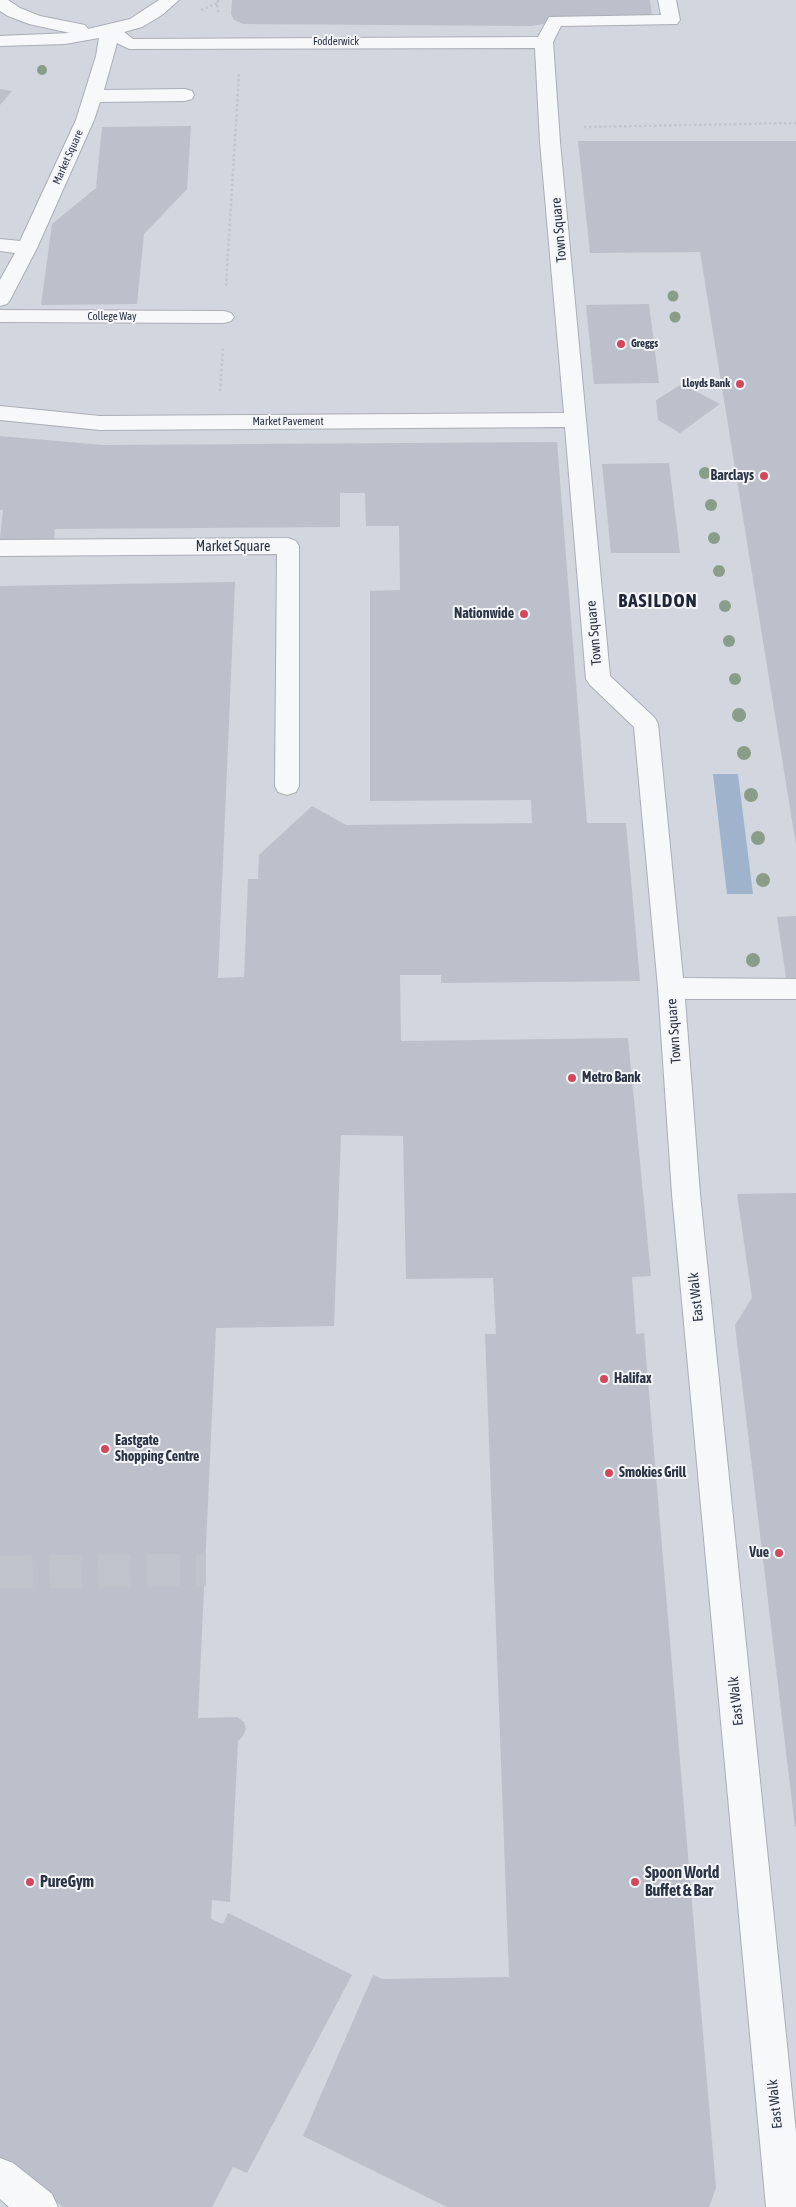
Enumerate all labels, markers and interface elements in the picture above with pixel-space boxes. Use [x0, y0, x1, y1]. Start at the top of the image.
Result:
street label: Fodderwick [313, 35, 359, 49]
street label: Market Square [50, 128, 86, 186]
street label: Town Square [548, 197, 570, 263]
street label: College Way [87, 310, 137, 324]
place label: Greggs [631, 337, 658, 351]
marker: Greggs [615, 338, 627, 350]
place label: Lloyds Bank [682, 377, 730, 391]
marker: Lloyds Bank [734, 378, 746, 390]
street label: Market Pavement [252, 415, 324, 429]
place label: Barclays [711, 468, 754, 484]
marker: Barclays [758, 470, 770, 482]
street label: Market Square [196, 539, 270, 555]
district label: BASILDON [617, 590, 699, 612]
street label: Town Square [583, 600, 605, 666]
place label: Nationwide [454, 606, 514, 622]
marker: Nationwide [518, 608, 530, 620]
street label: Town Square [663, 998, 685, 1064]
place label: Metro Bank [582, 1070, 640, 1086]
marker: Metro Bank [566, 1072, 578, 1084]
street label: East Walk [685, 1272, 707, 1322]
place label: Halifax [614, 1371, 652, 1387]
marker: Halifax [598, 1373, 610, 1385]
place label: Eastgate Shopping Centre [115, 1433, 199, 1465]
marker: Eastgate Shopping Centre [99, 1443, 111, 1455]
place label: Smokies Grill [619, 1465, 686, 1481]
marker: Smokies Grill [603, 1467, 615, 1479]
place label: Vue [749, 1545, 769, 1561]
marker: Vue [773, 1547, 785, 1559]
street label: East Walk [725, 1676, 747, 1726]
place label: Spoon World Buffet & Bar [645, 1863, 719, 1901]
place label: PureGym [40, 1872, 94, 1892]
marker: PureGym [24, 1876, 36, 1888]
marker: Spoon World Buffet & Bar [629, 1876, 641, 1888]
street label: East Walk [764, 2079, 786, 2129]

